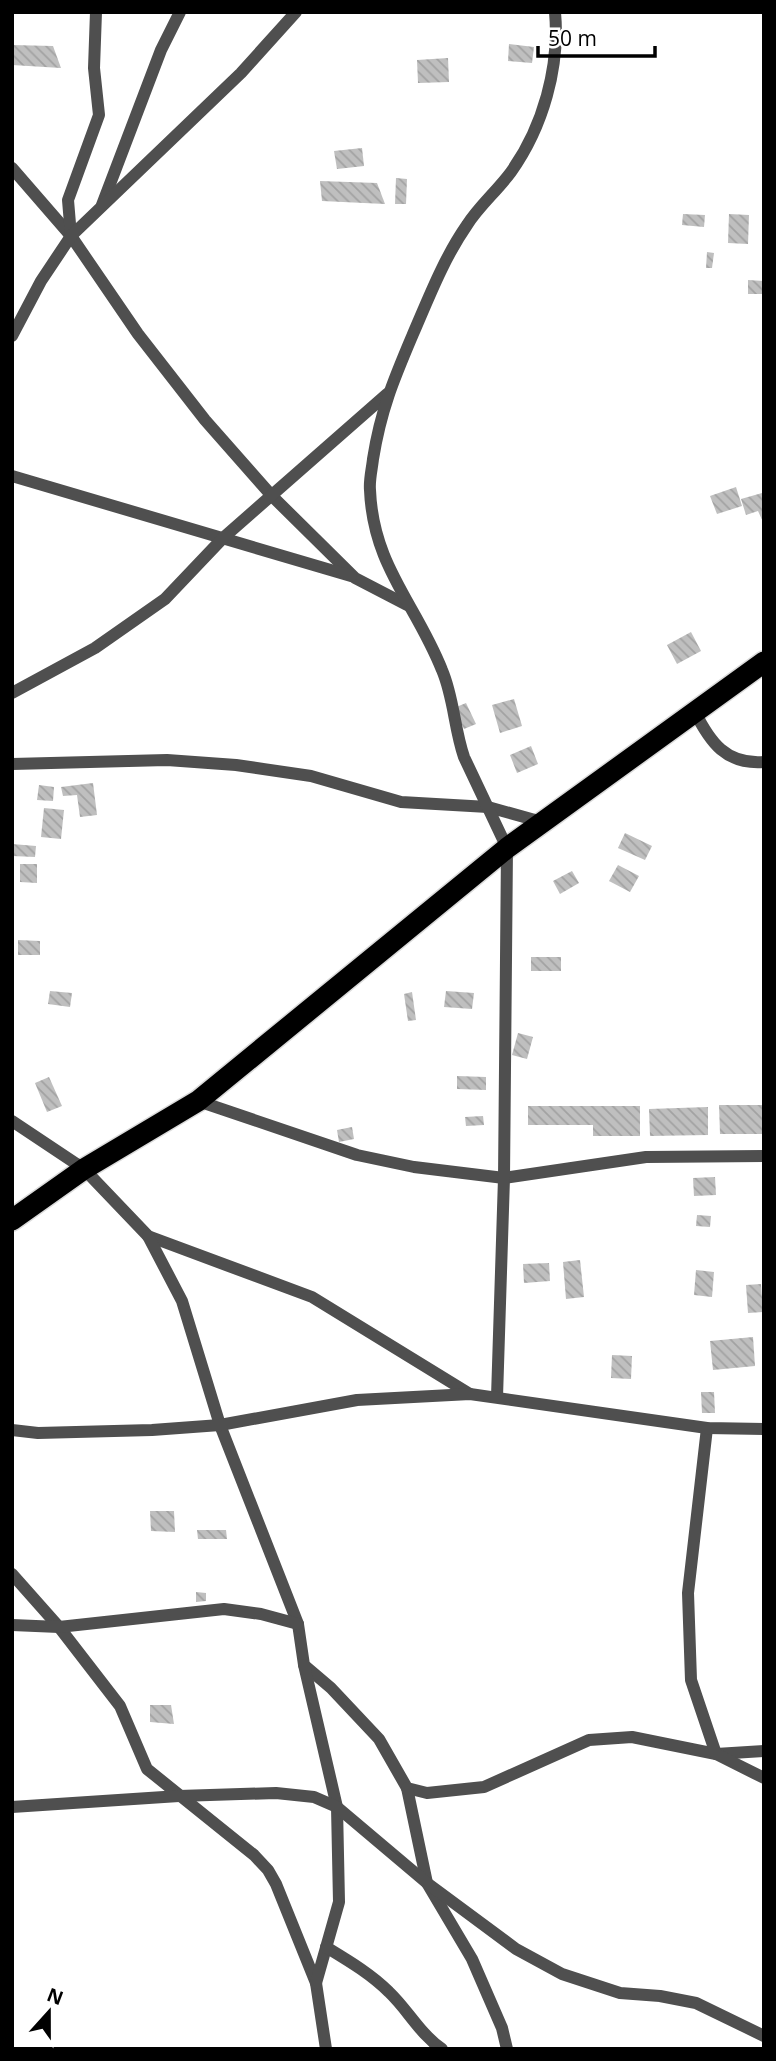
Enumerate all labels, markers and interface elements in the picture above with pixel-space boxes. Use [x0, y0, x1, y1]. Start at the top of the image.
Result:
scale bar [538, 14, 655, 58]
text: 50 m [548, 24, 597, 52]
north arrow [14, 1977, 84, 2047]
text: N [43, 1981, 67, 2011]

